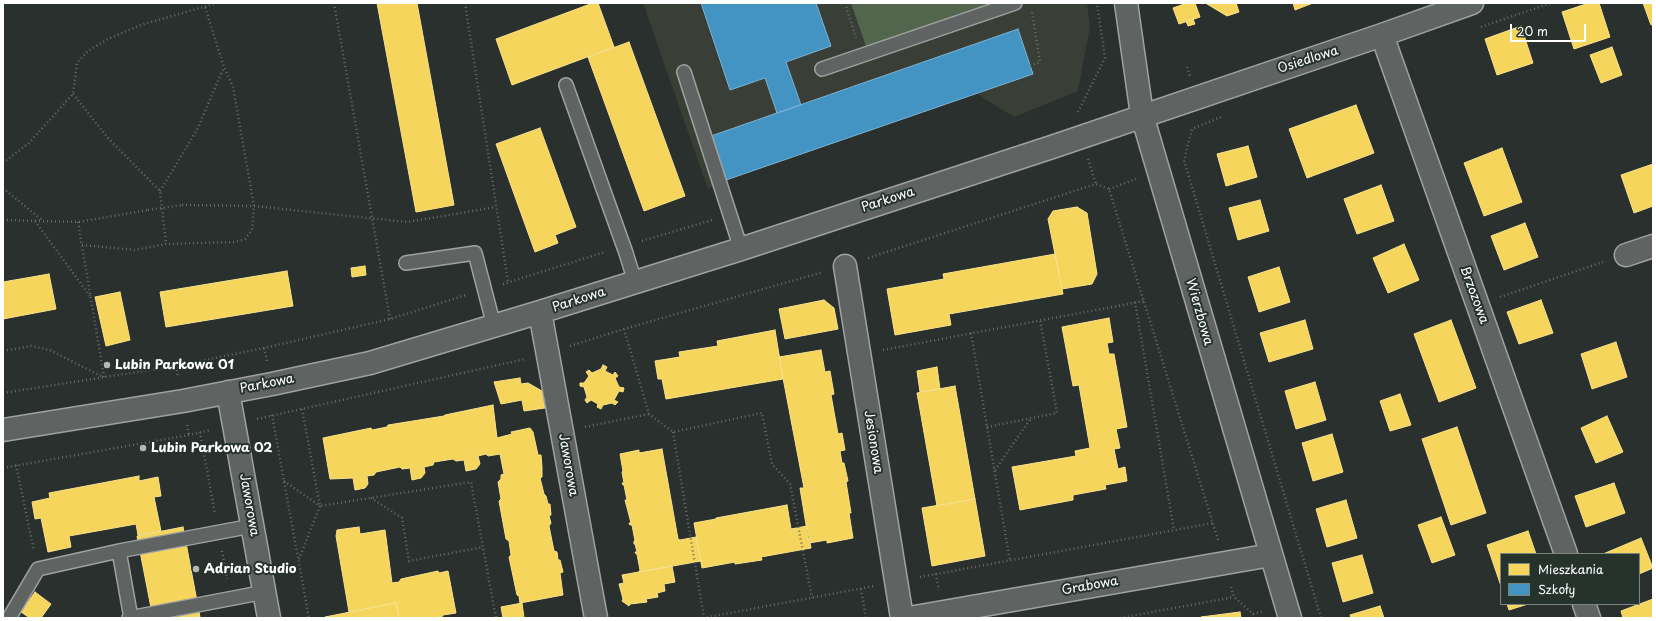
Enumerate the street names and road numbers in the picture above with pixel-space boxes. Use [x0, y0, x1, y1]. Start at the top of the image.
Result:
street label: Osiedlowa [1276, 43, 1340, 77]
street label: Parkowa [860, 184, 916, 216]
street label: Brzozowa [1456, 264, 1492, 326]
street label: Wierzbowa [1182, 277, 1216, 347]
street label: Parkowa [551, 284, 607, 316]
street label: Parkowa [239, 371, 295, 397]
street label: Jesionowa [860, 409, 886, 475]
street label: Jaworowa [555, 432, 581, 498]
street label: Jaworowa [236, 472, 262, 538]
street label: Grabowa [1061, 573, 1119, 599]

